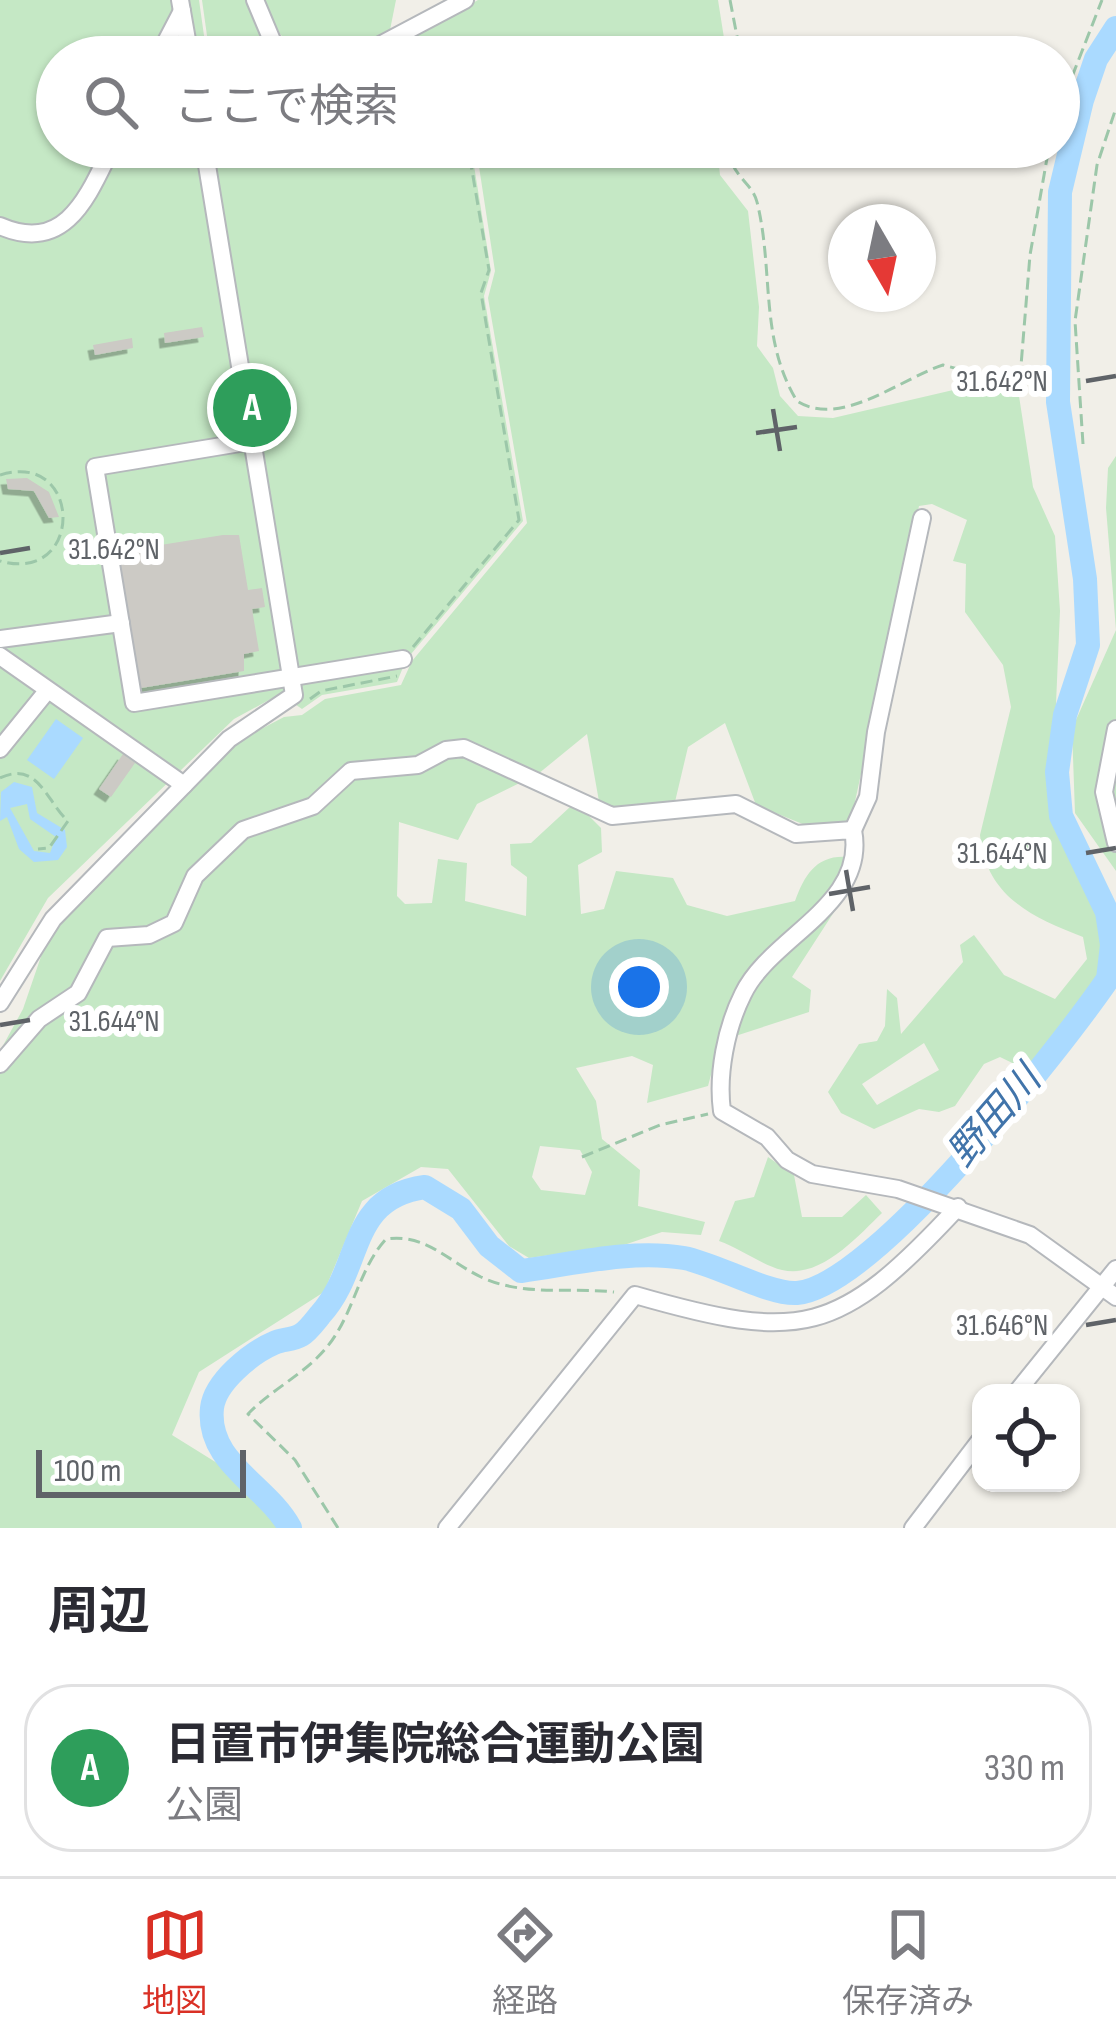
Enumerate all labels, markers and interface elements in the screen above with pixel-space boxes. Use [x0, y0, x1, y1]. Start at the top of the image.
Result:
search box [36, 36, 1080, 168]
icon: search [78, 69, 144, 135]
text: ここで検索 [174, 80, 399, 135]
north arrow [828, 204, 936, 312]
pin: A [213, 363, 291, 453]
text: 31.642°N [956, 364, 1048, 400]
text: 31.642°N [68, 532, 160, 568]
text: 31.644°N [957, 836, 1047, 872]
your location [609, 957, 669, 1017]
text: 31.644°N [69, 1004, 159, 1040]
water label: 野田川 [939, 1054, 1054, 1177]
text: 31.646°N [956, 1308, 1048, 1344]
map controls [972, 1384, 1080, 1492]
button: locate [972, 1384, 1080, 1492]
scale bar [36, 1444, 246, 1497]
text: 100 m [54, 1451, 121, 1491]
text: 周辺 [48, 1582, 150, 1643]
text: 日置市伊集院総合運動公園 [165, 1718, 705, 1773]
text: A [81, 1745, 99, 1792]
text: 330 m [984, 1745, 1065, 1792]
text: 公園 [165, 1783, 243, 1830]
tab: 地図 [142, 1902, 208, 2022]
tab: 経路 [492, 1902, 558, 2022]
tab: 保存済み [842, 1902, 974, 2022]

